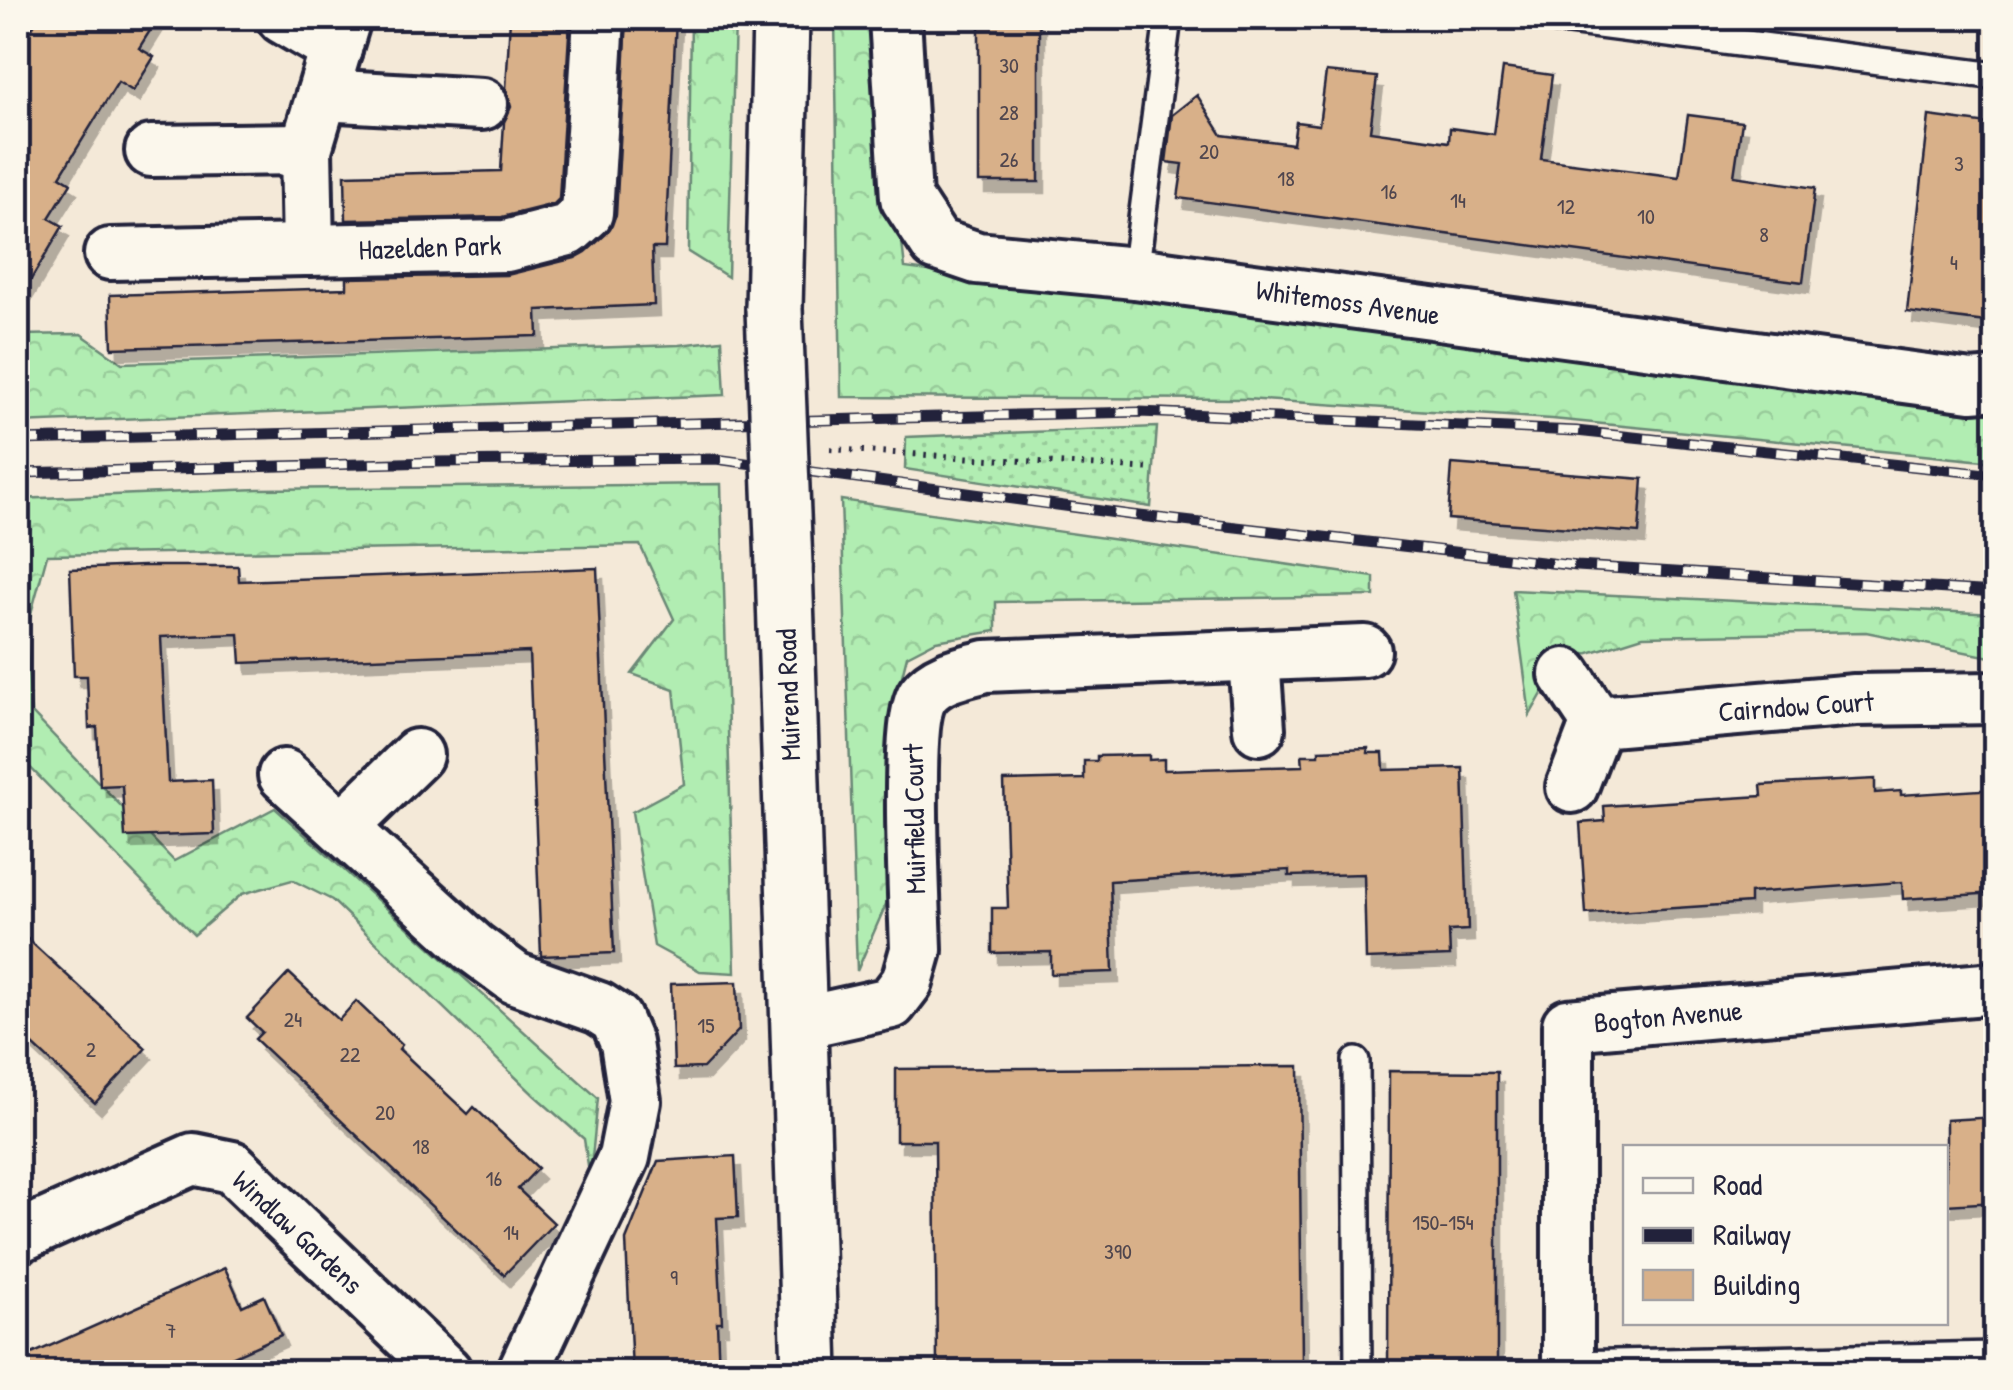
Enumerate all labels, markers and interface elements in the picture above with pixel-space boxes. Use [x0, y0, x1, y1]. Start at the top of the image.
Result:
house number: 30 [999, 50, 1019, 80]
house number: 28 [999, 97, 1019, 127]
house number: 20 [1199, 136, 1219, 166]
house number: 26 [999, 144, 1019, 174]
house number: 3 [1954, 148, 1964, 178]
house number: 18 [1277, 163, 1295, 193]
house number: 16 [1381, 176, 1398, 206]
house number: 14 [1450, 185, 1466, 215]
house number: 12 [1557, 191, 1576, 221]
house number: 10 [1637, 201, 1655, 231]
house number: 8 [1759, 219, 1769, 249]
street label: Hazelden Park [358, 226, 502, 268]
house number: 4 [1950, 247, 1958, 277]
street label: Whitemoss Avenue [1254, 270, 1442, 334]
street label: Muirend Road [767, 628, 809, 762]
street label: Cairndow Court [1717, 682, 1875, 730]
street label: Muirfield Court [894, 743, 934, 894]
street label: Bogton Avenue [1592, 991, 1744, 1041]
house number: 24 [284, 1004, 302, 1034]
house number: 15 [697, 1010, 715, 1040]
house number: 2 [86, 1034, 97, 1064]
house number: 22 [340, 1039, 361, 1069]
house number: 20 [375, 1097, 395, 1127]
house number: 18 [412, 1131, 430, 1161]
legend [1623, 1145, 1948, 1325]
street label: Windlaw Gardens [224, 1162, 372, 1302]
house number: 16 [486, 1163, 503, 1193]
text: Road [1713, 1164, 1762, 1204]
house number: 150-154 [1412, 1207, 1474, 1237]
text: Railway [1713, 1214, 1791, 1254]
house number: 14 [503, 1217, 519, 1247]
house number: 390 [1104, 1236, 1132, 1266]
house number: 9 [670, 1262, 678, 1292]
text: Building [1713, 1264, 1800, 1304]
house number: 7 [166, 1315, 176, 1345]

